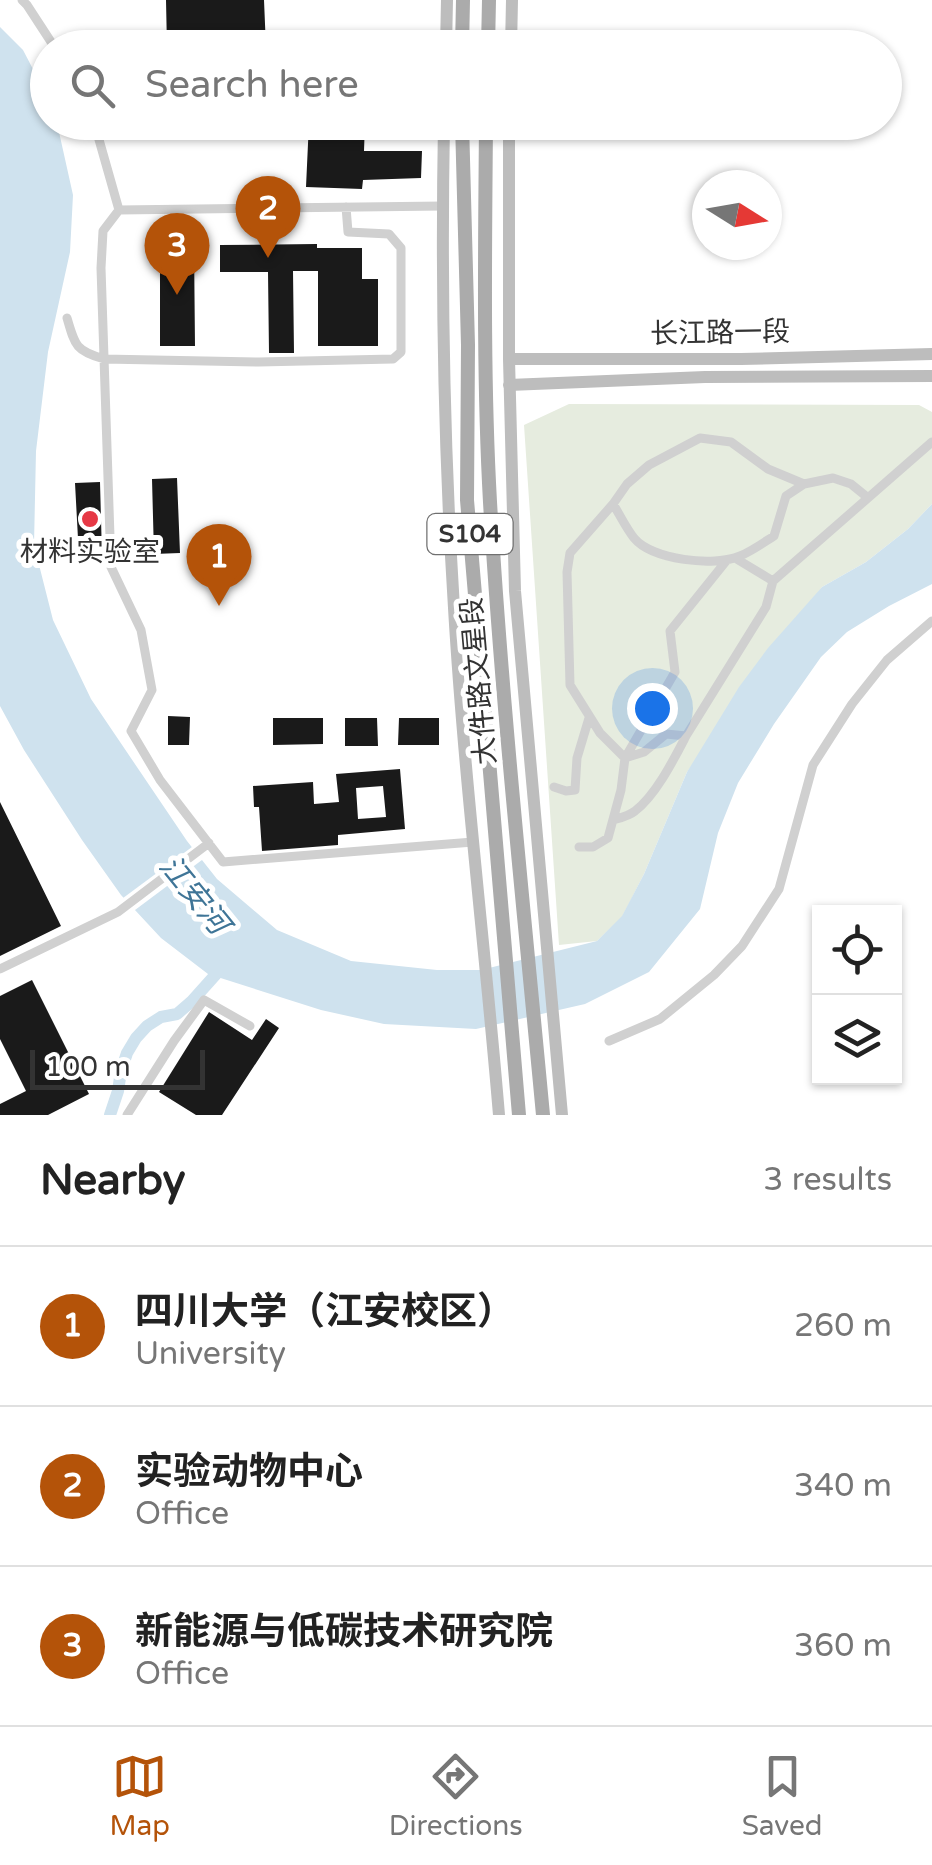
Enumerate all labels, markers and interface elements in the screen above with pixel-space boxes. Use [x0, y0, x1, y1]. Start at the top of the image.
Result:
search box [30, 30, 902, 140]
icon: search [65, 58, 120, 113]
text: Search here [145, 62, 359, 108]
north arrow [692, 170, 782, 260]
pin: 2 [236, 176, 300, 258]
pin: 3 [144, 212, 210, 295]
street label: 长江路一段 [650, 315, 790, 351]
marker: 材料实验室 [79, 508, 101, 530]
road number: S104 [428, 514, 512, 554]
pin: 1 [186, 524, 252, 606]
place label: 材料实验室 [20, 535, 160, 569]
street label: 大件路文星段 [455, 596, 503, 766]
your location [627, 683, 678, 734]
water label: 江安河 [151, 848, 240, 945]
map controls [812, 905, 902, 1085]
button: locate [812, 905, 902, 995]
button: layers [812, 995, 902, 1085]
scale bar [30, 1045, 205, 1090]
text: 100 m [45, 1050, 131, 1084]
text: Nearby [40, 1155, 185, 1206]
text: 3 results [763, 1161, 892, 1199]
text: 四川大学（江安校区） [135, 1289, 515, 1335]
text: 1 [62, 1307, 83, 1345]
text: 260 m [794, 1307, 892, 1345]
text: University [135, 1335, 286, 1373]
text: 实验动物中心 [135, 1449, 363, 1495]
text: 2 [62, 1467, 83, 1505]
text: 340 m [794, 1467, 892, 1505]
text: Office [135, 1495, 229, 1533]
text: 新能源与低碳技术研究院 [135, 1609, 553, 1655]
text: 3 [62, 1627, 83, 1665]
text: 360 m [794, 1627, 892, 1665]
text: Office [135, 1655, 229, 1693]
tab: Map [109, 1749, 170, 1843]
tab: Directions [389, 1749, 523, 1843]
tab: Saved [742, 1749, 823, 1843]

